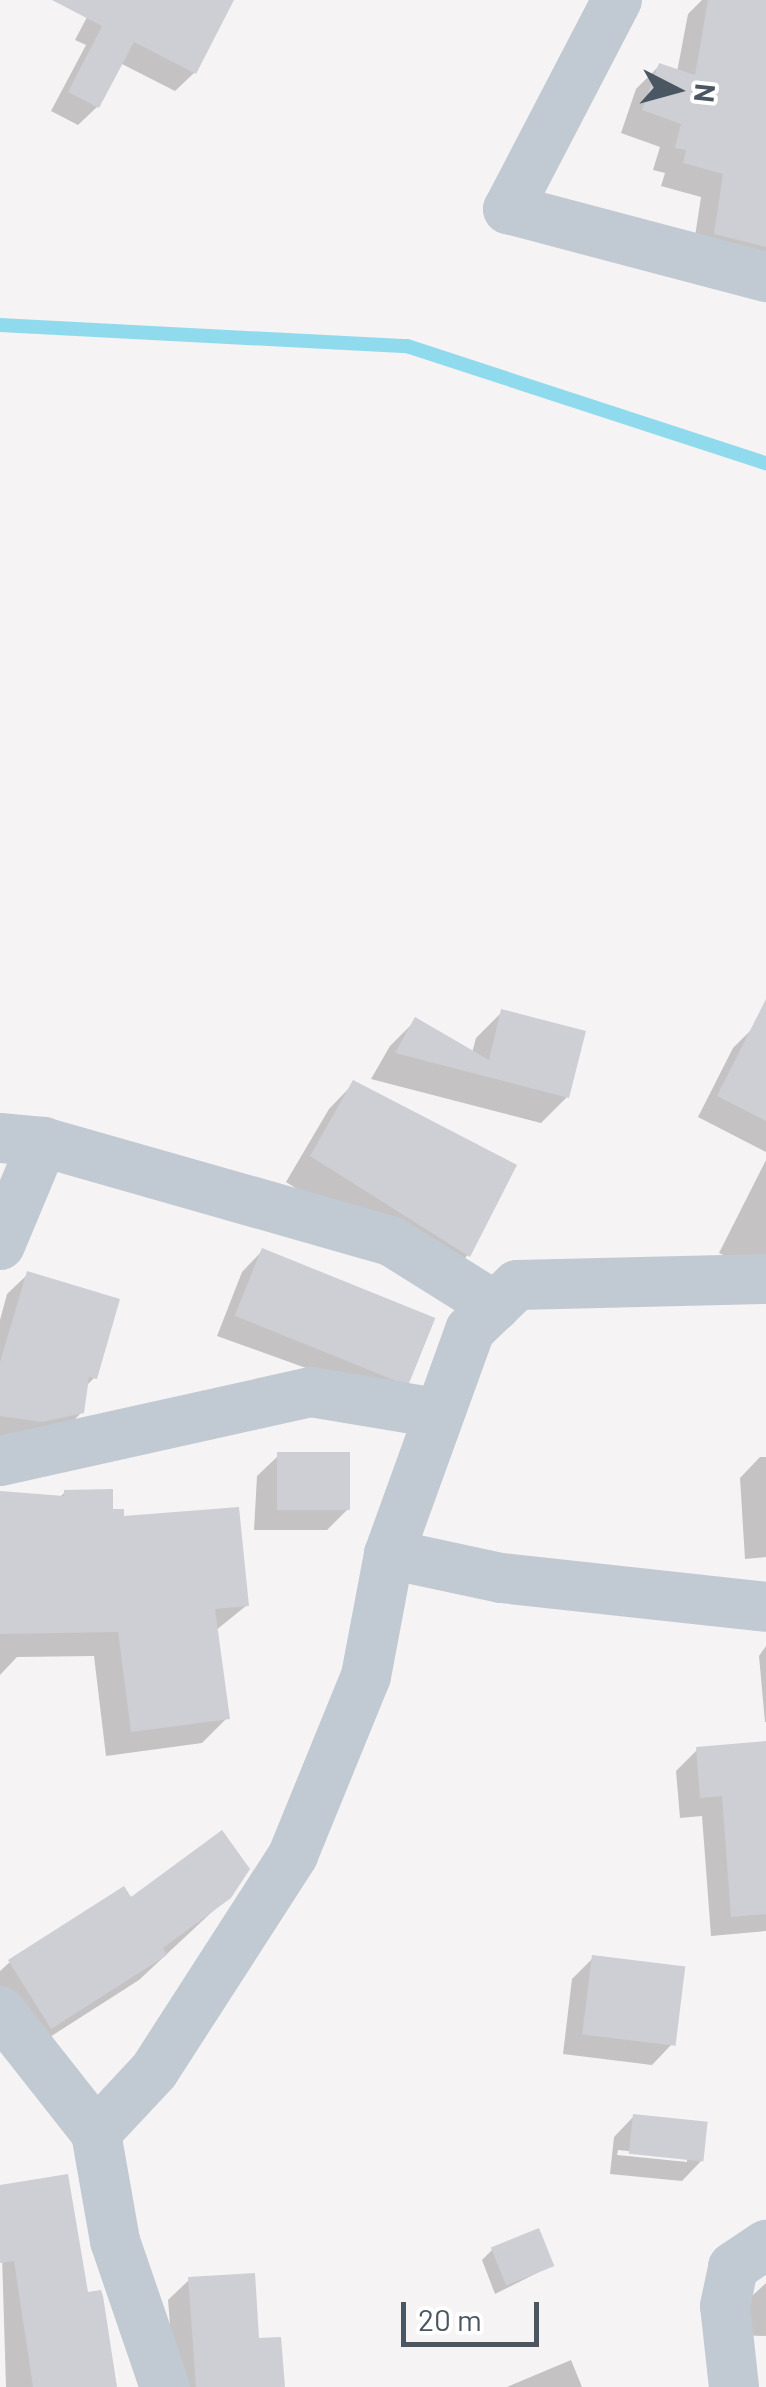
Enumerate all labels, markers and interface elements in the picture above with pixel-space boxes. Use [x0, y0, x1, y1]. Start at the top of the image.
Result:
north arrow [626, 40, 726, 140]
text: N [688, 82, 724, 104]
scale bar [406, 2282, 544, 2344]
text: 20 m [418, 2301, 482, 2337]

